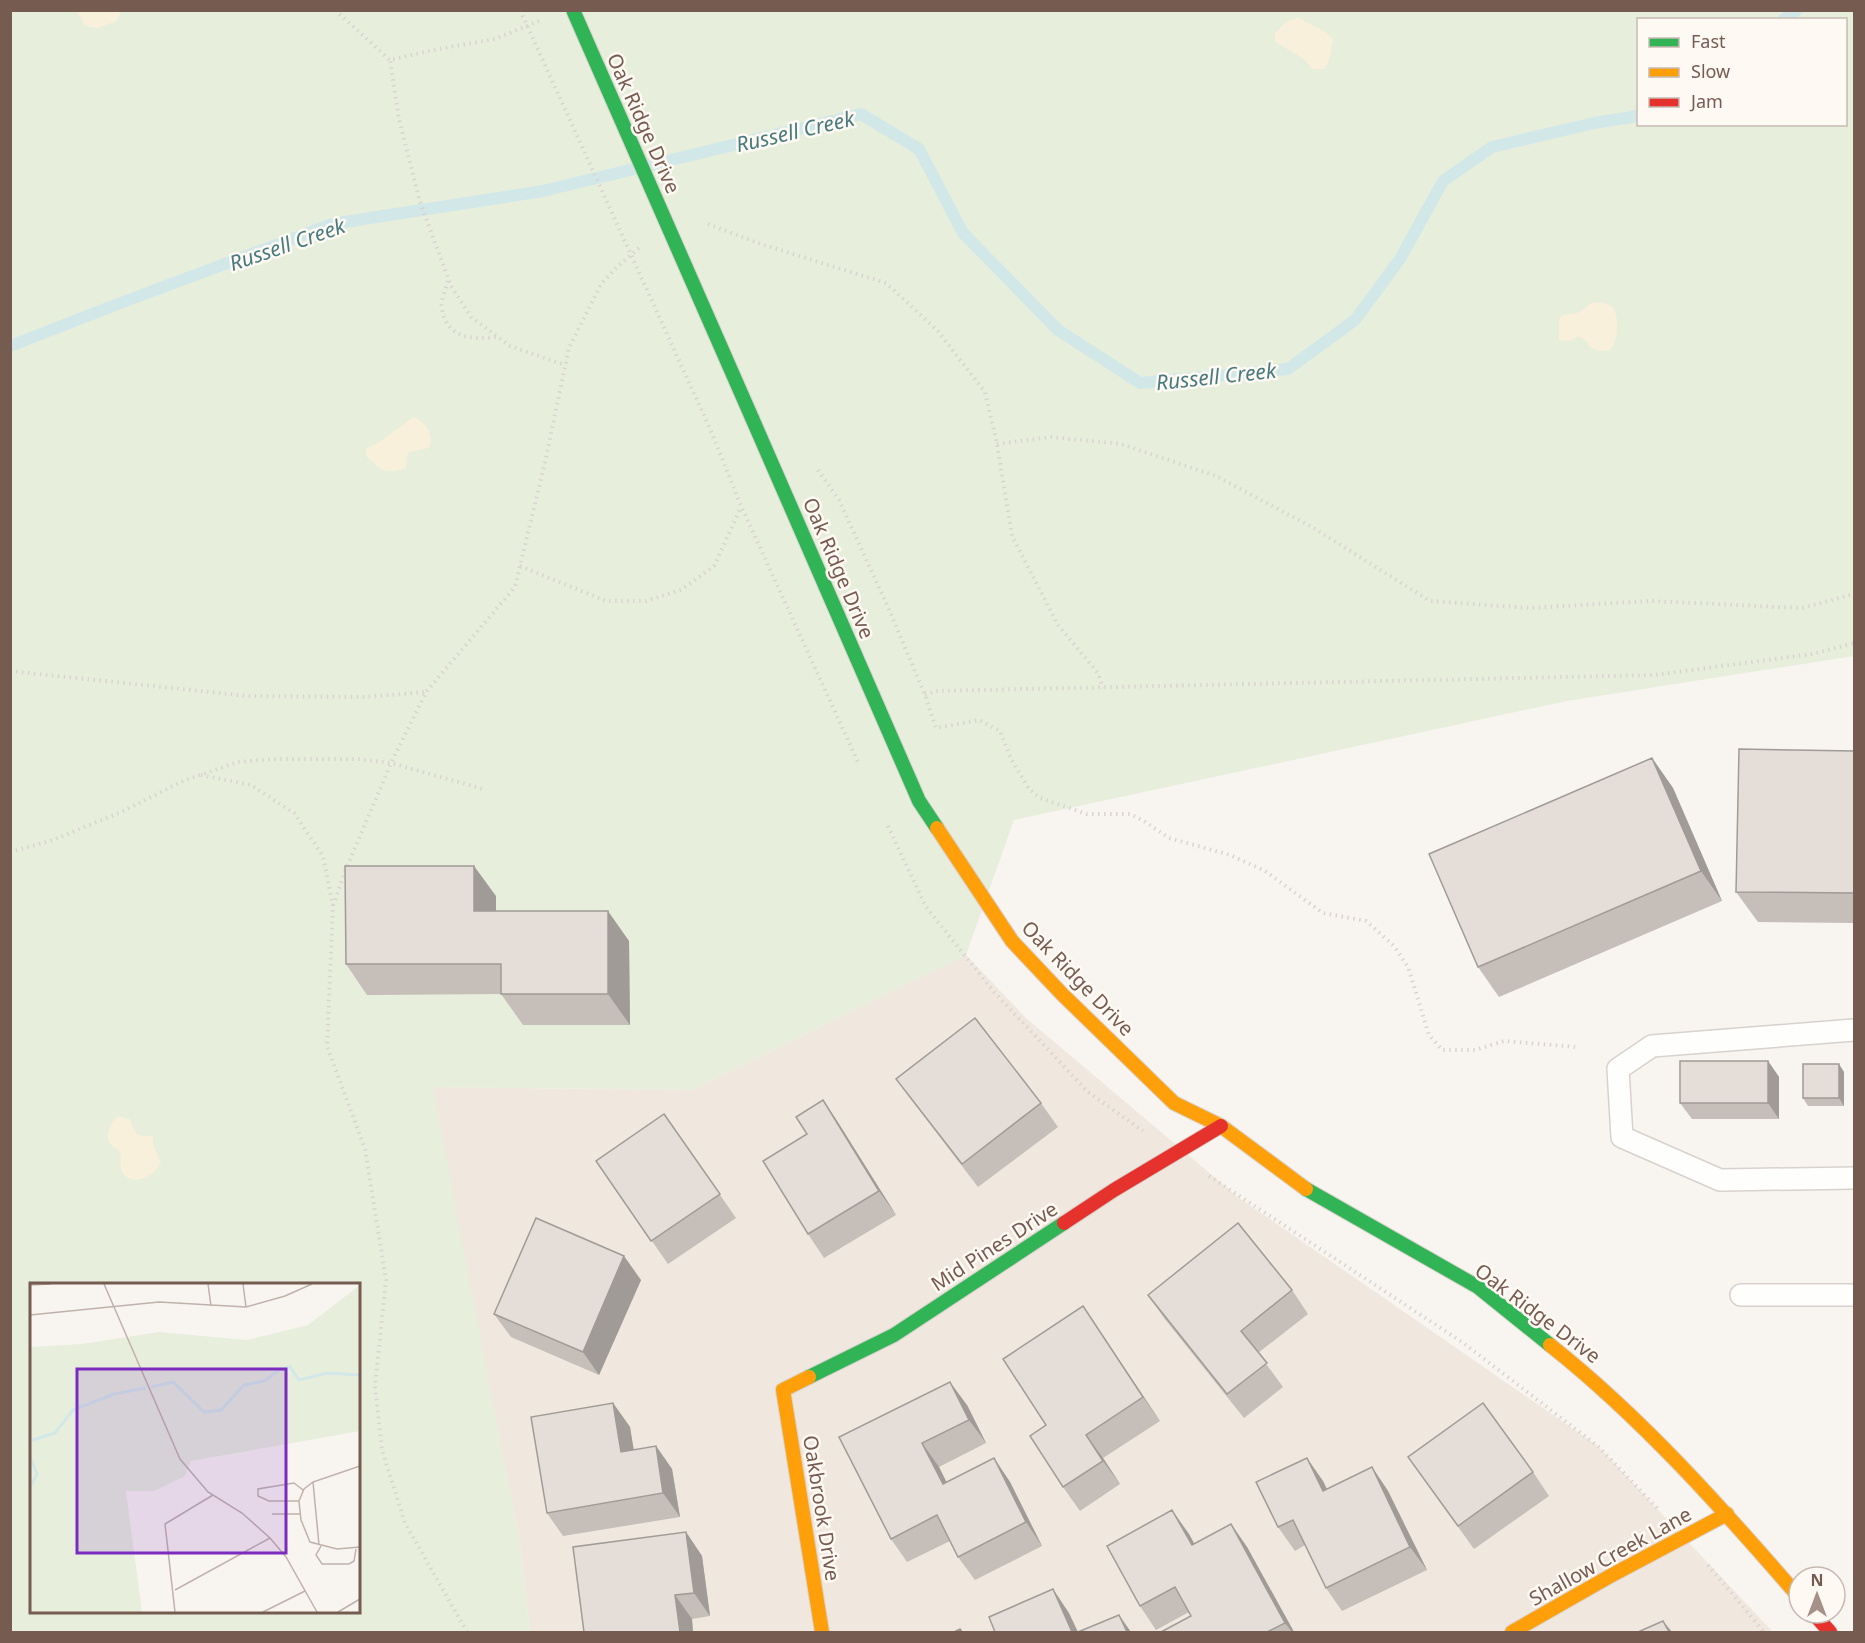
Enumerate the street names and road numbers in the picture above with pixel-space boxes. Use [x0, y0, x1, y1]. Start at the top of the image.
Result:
street label: Oak Ridge Drive [601, 49, 687, 197]
street label: Oak Ridge Drive [797, 493, 881, 643]
street label: Oak Ridge Drive [1016, 914, 1140, 1042]
street label: Mid Pines Drive [925, 1195, 1063, 1297]
street label: Oak Ridge Drive [1470, 1257, 1606, 1369]
street label: Oakbrook Drive [797, 1433, 847, 1583]
street label: Shallow Creek Lane [1524, 1500, 1696, 1612]

